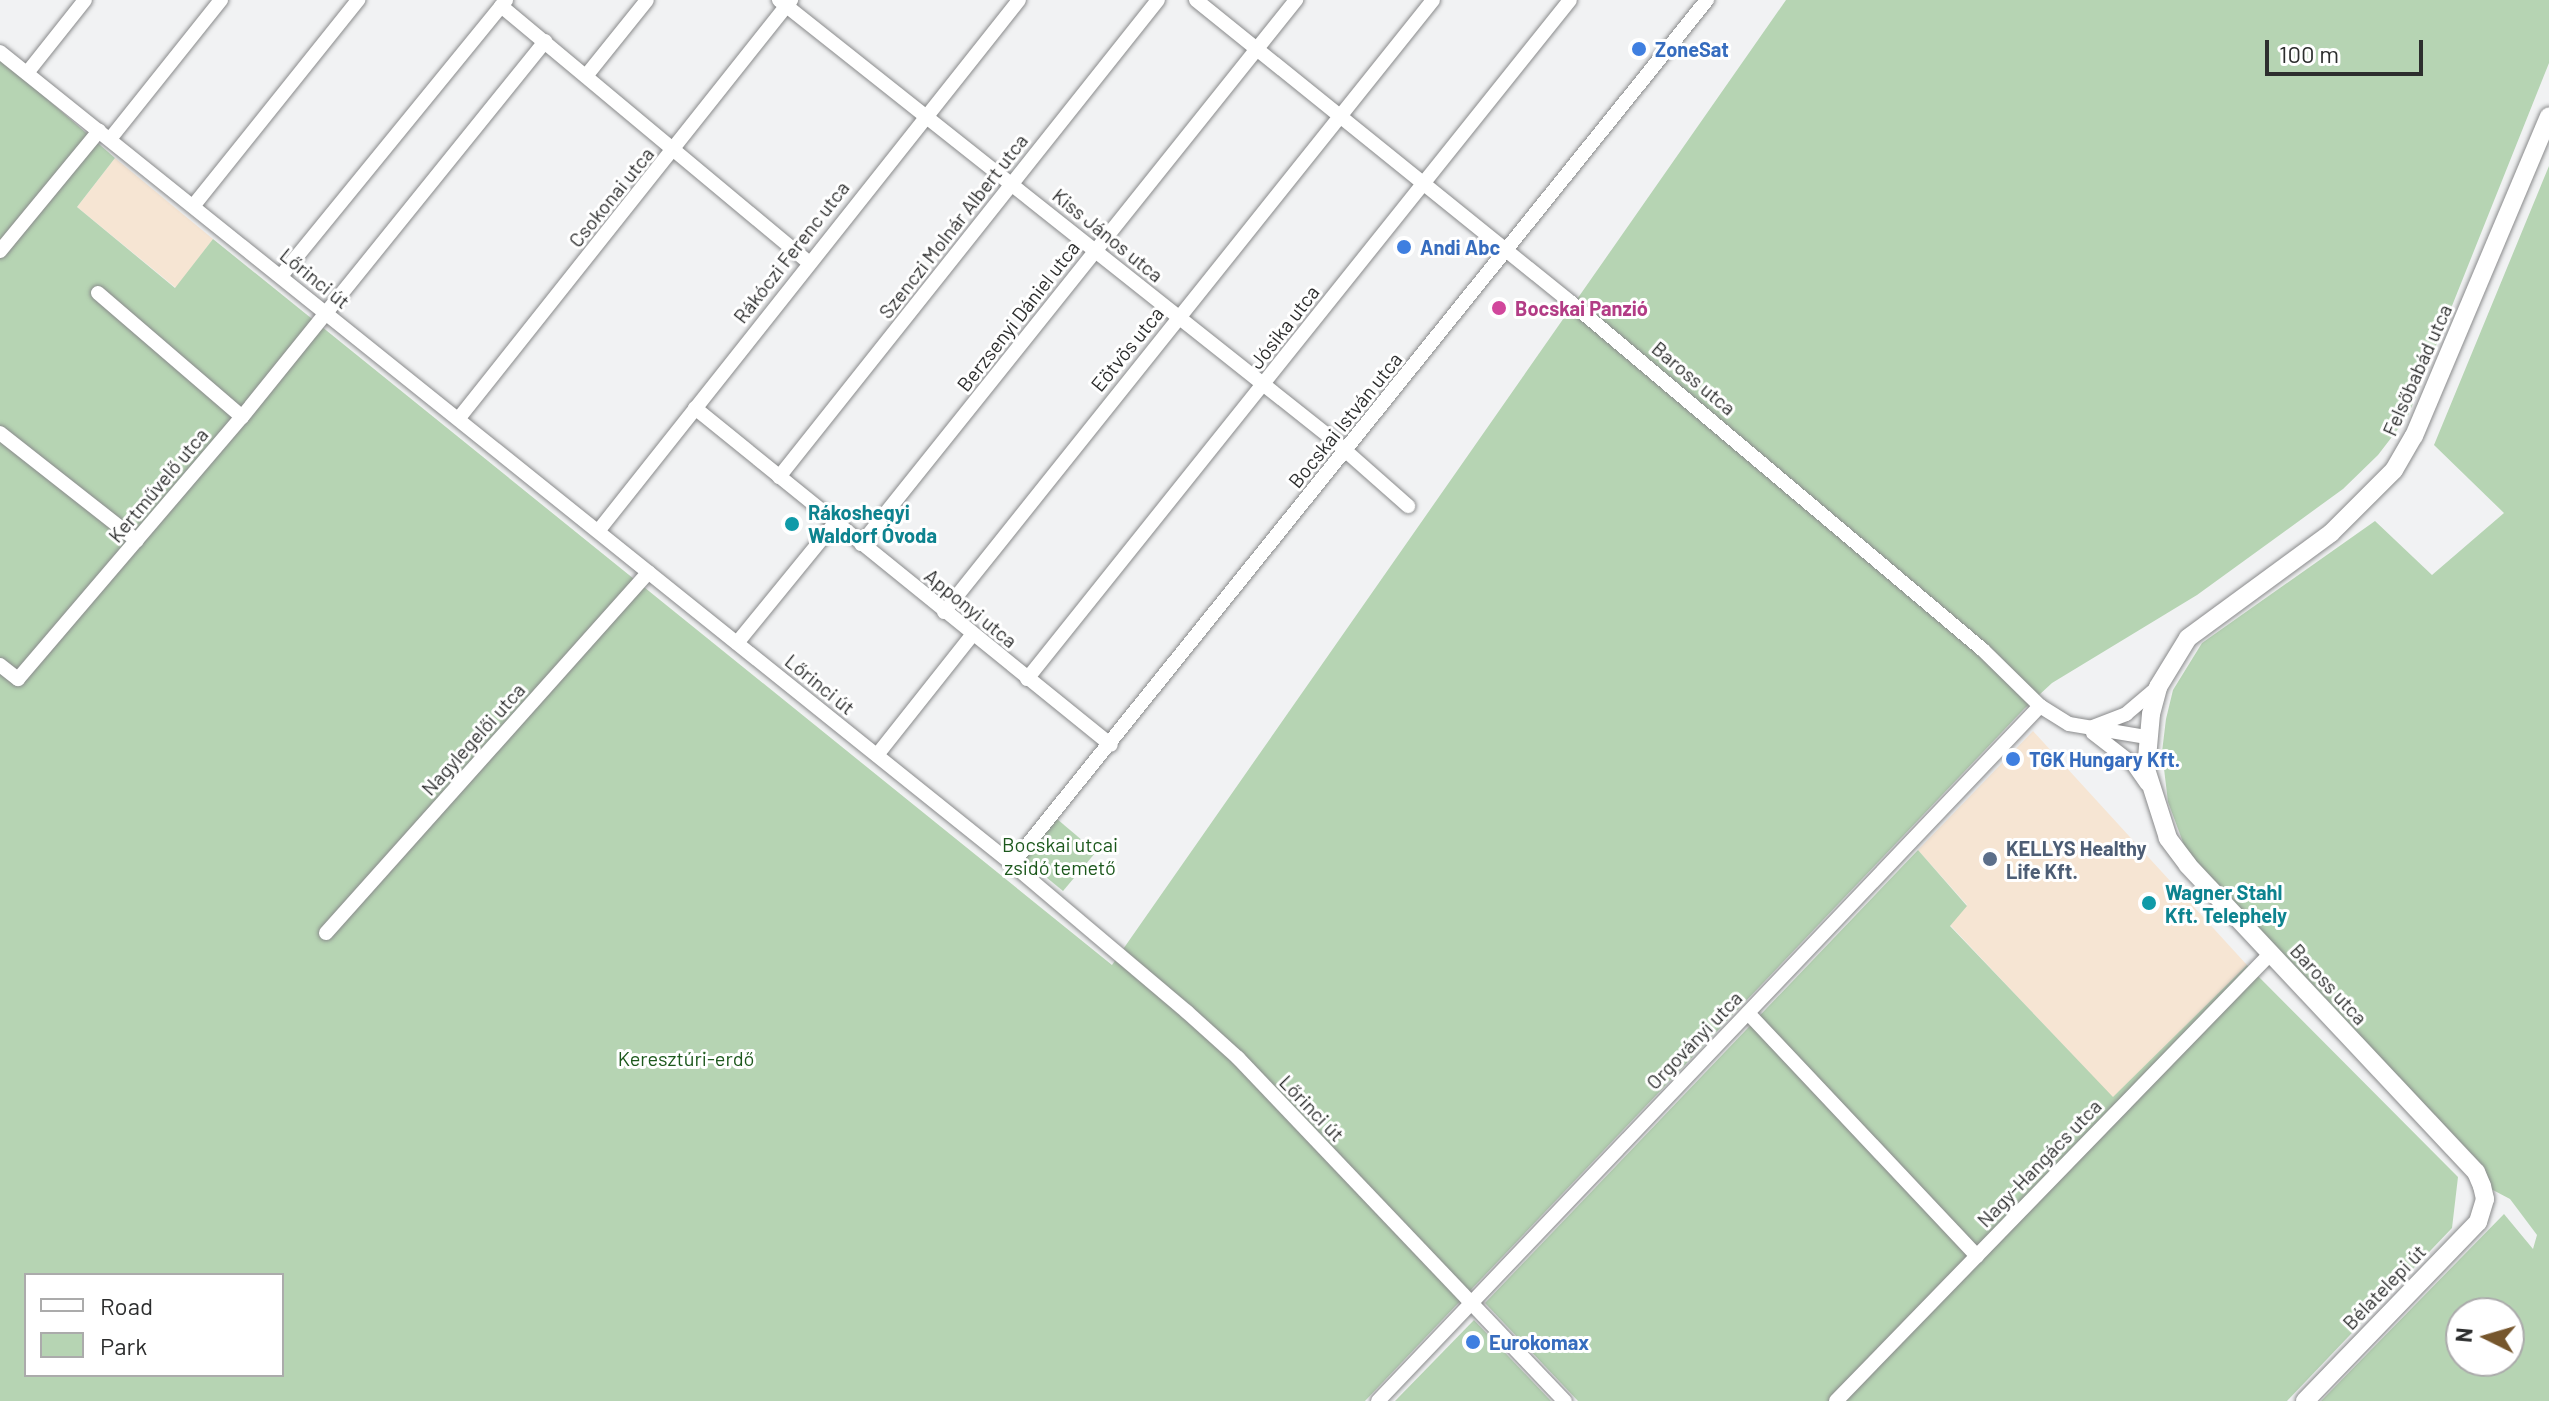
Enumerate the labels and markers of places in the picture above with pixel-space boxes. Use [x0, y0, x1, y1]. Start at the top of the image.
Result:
place label: ZoneSat [1655, 37, 1729, 61]
marker: ZoneSat [1630, 40, 1648, 58]
place label: Andi Abc [1420, 235, 1500, 259]
marker: Andi Abc [1395, 238, 1413, 256]
place label: Bocskai Panzió [1515, 296, 1648, 320]
marker: Bocskai Panzió [1490, 299, 1508, 317]
place label: Rákoshegyi Waldorf Óvoda [808, 500, 937, 547]
marker: Rákoshegyi Waldorf Óvoda [783, 515, 801, 533]
place label: TGK Hungary Kft. [2029, 747, 2180, 771]
marker: TGK Hungary Kft. [2004, 750, 2022, 768]
place label: KELLYS Healthy Life Kft. [2006, 836, 2147, 883]
marker: KELLYS Healthy Life Kft. [1981, 850, 1999, 868]
place label: Wagner Stahl Kft. Telephely [2165, 880, 2287, 927]
marker: Wagner Stahl Kft. Telephely [2140, 894, 2158, 912]
place label: Eurokomax [1489, 1330, 1589, 1354]
marker: Eurokomax [1464, 1333, 1482, 1351]

